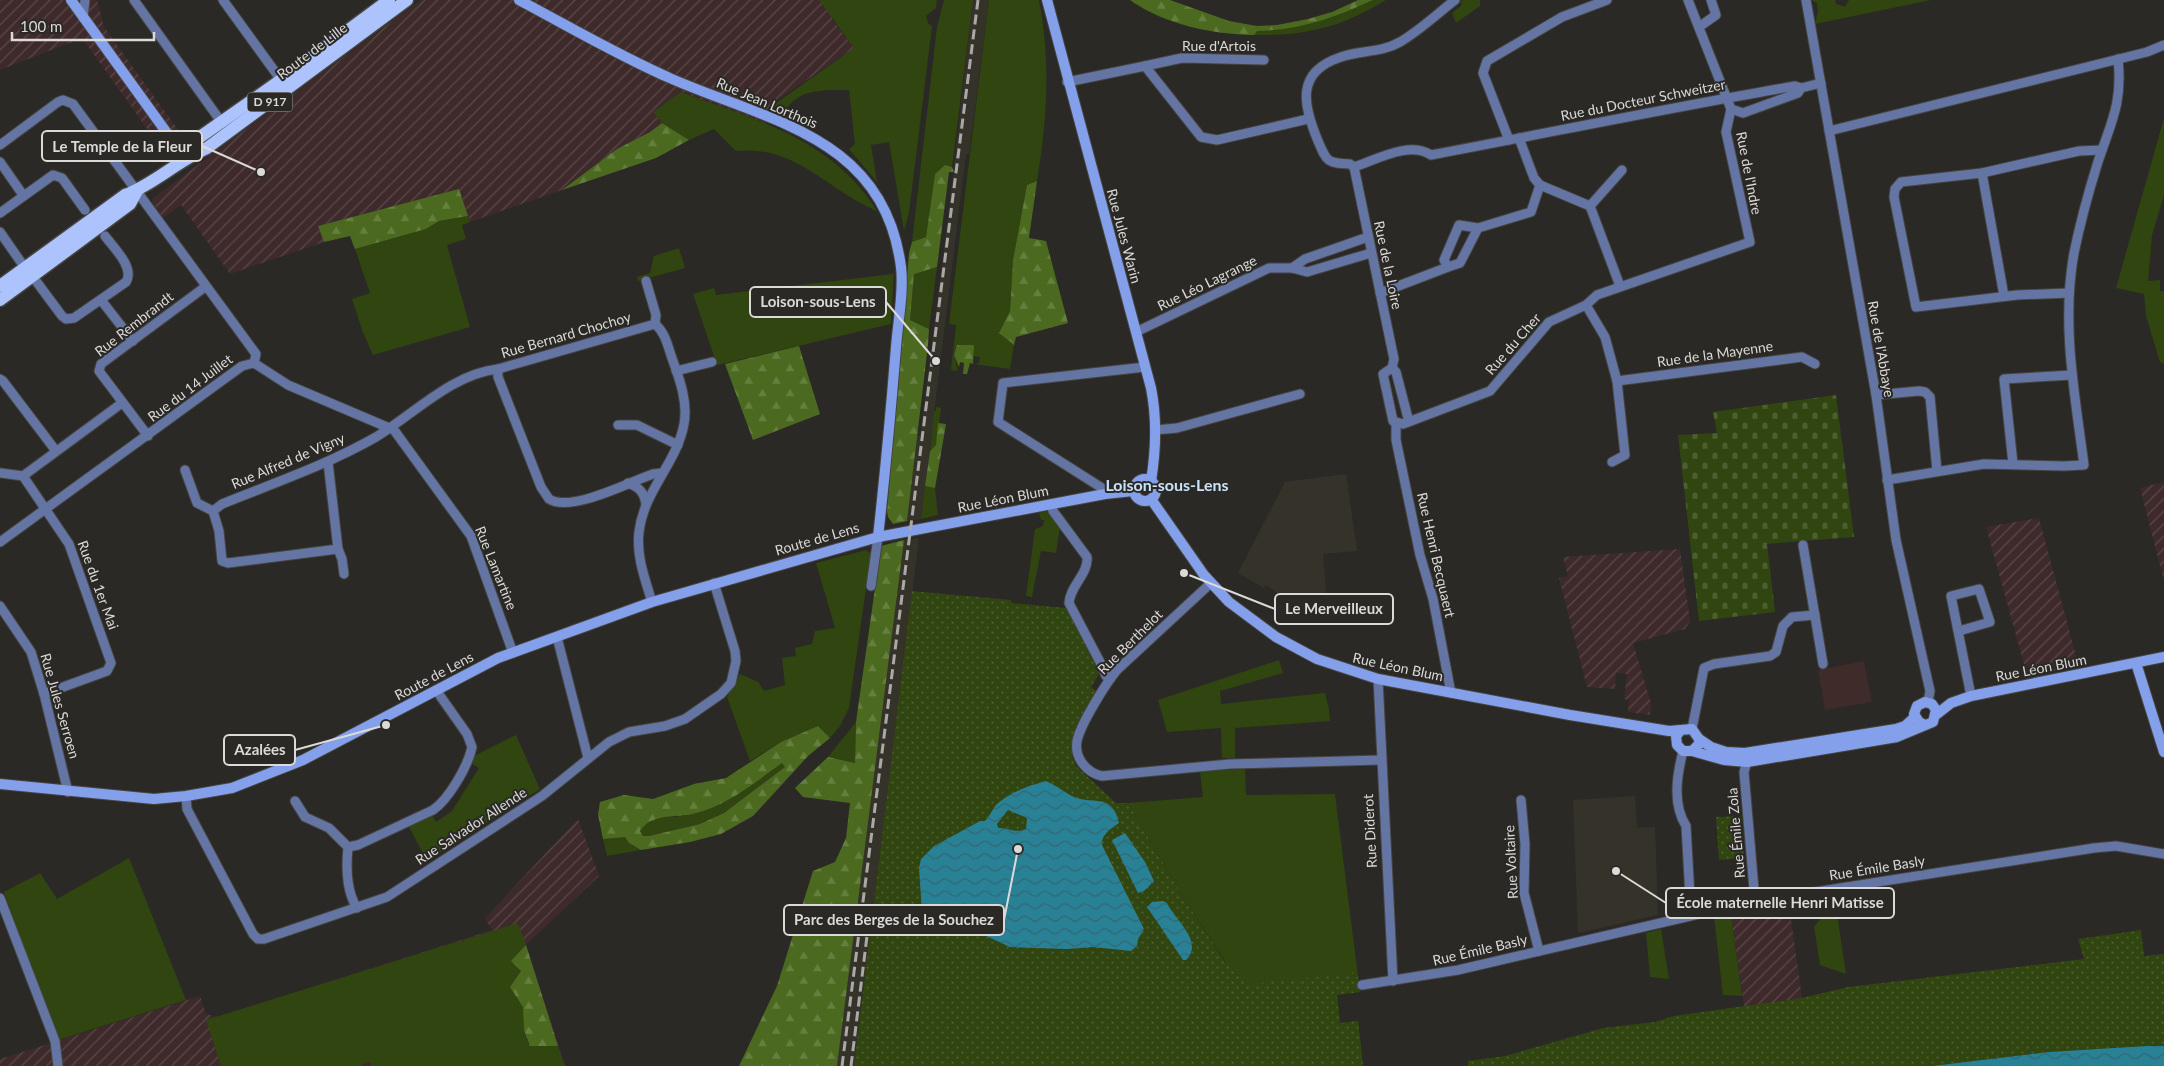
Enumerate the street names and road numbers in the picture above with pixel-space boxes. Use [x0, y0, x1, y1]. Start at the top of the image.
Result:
street label: Route de Lille [273, 19, 350, 82]
street label: Rue d'Artois [1182, 37, 1256, 54]
street label: Rue Jean Lorthois [714, 74, 820, 131]
street label: Rue du Docteur Schweitzer [1559, 75, 1727, 124]
road number: D 917 [248, 92, 292, 111]
street label: Rue de l'Indre [1733, 130, 1766, 216]
street label: Rue Jules Warin [1104, 187, 1145, 285]
street label: Rue de la Loire [1371, 219, 1406, 311]
street label: Rue Léo Lagrange [1154, 251, 1259, 314]
street label: Rue Rembrandt [91, 288, 176, 360]
street label: Rue de l'Abbaye [1865, 299, 1898, 399]
street label: Rue Bernard Chochoy [499, 308, 633, 361]
street label: Rue du Cher [1481, 309, 1544, 378]
street label: Rue de la Mayenne [1656, 337, 1774, 370]
street label: Rue du 14 Juillet [144, 350, 235, 425]
street label: Rue Alfred de Vigny [229, 429, 348, 492]
street label: Rue Léon Blum [956, 481, 1050, 516]
street label: Rue Henri Becquaert [1414, 491, 1459, 619]
street label: Route de Lens [773, 518, 861, 559]
street label: Rue Lamartine [472, 523, 521, 612]
street label: Rue du 1er Mai [74, 538, 122, 632]
street label: Rue Berthelot [1094, 606, 1166, 678]
street label: Route de Lens [391, 648, 476, 703]
street label: Rue Léon Blum [1351, 649, 1445, 684]
street label: Rue Léon Blum [1994, 650, 2088, 685]
street label: Rue Jules Serroen [37, 651, 84, 760]
street label: Rue Salvador Allende [412, 783, 530, 868]
street label: Rue Émile Zola [1723, 787, 1748, 879]
street label: Rue Diderot [1359, 794, 1380, 868]
street label: Rue Voltaire [1500, 825, 1521, 899]
street label: Rue Émile Basly [1828, 851, 1927, 883]
street label: Rue Émile Basly [1431, 930, 1530, 969]

